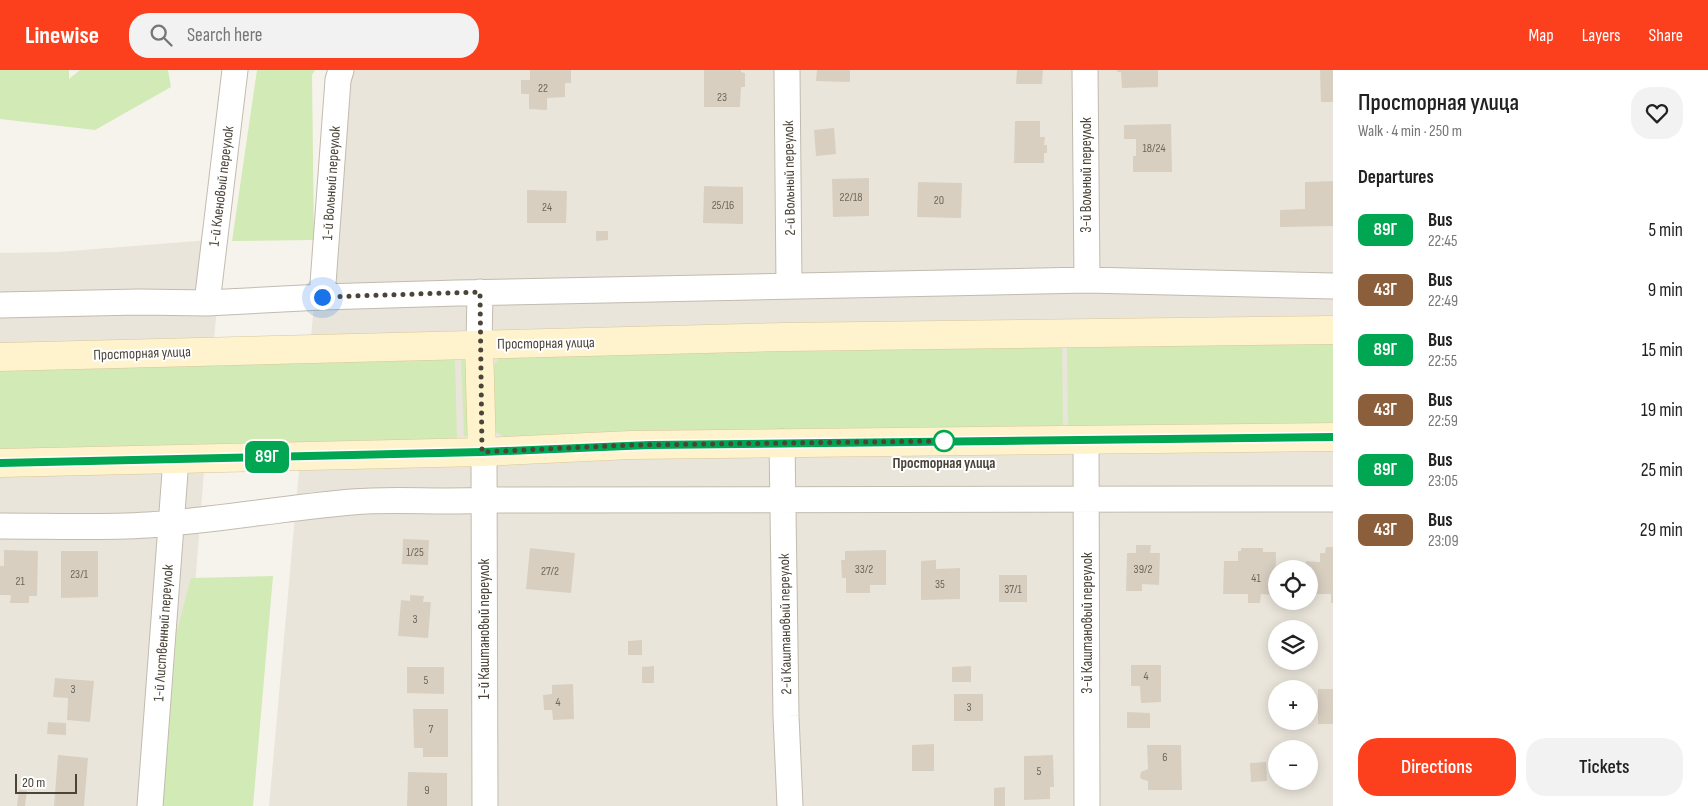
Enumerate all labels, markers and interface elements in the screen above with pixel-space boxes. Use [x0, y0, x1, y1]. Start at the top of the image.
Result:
search box [129, 13, 479, 58]
text: Linewise [25, 21, 99, 50]
icon: search [147, 21, 175, 49]
text: Search here [187, 24, 263, 47]
text: Map [1529, 25, 1554, 46]
text: Layers [1582, 25, 1621, 46]
text: Share [1649, 25, 1683, 46]
house number: 22 [538, 81, 548, 96]
button: heart [1631, 87, 1683, 139]
text: Просторная улица [1358, 88, 1519, 117]
house number: 23 [717, 90, 727, 105]
street label: 3-й Вольный переулок [1077, 117, 1096, 233]
street label: 2-й Вольный переулок [779, 120, 800, 236]
text: Walk · 4 min · 250 m [1358, 122, 1462, 141]
street label: 1-й Кленовый переулок [205, 124, 238, 247]
street label: 1-й Вольный переулок [318, 125, 345, 241]
house number: 18/24 [1143, 141, 1165, 156]
text: Departures [1358, 166, 1434, 189]
house number: 22/18 [839, 190, 863, 205]
house number: 20 [934, 193, 944, 208]
house number: 25/16 [712, 198, 734, 213]
house number: 24 [542, 200, 552, 215]
text: Bus [1428, 209, 1453, 232]
text: 89Г [1374, 219, 1397, 240]
text: 5 min [1648, 219, 1683, 242]
text: 22:45 [1428, 232, 1457, 251]
text: Bus [1428, 269, 1453, 292]
text: 43Г [1374, 279, 1397, 300]
text: 9 min [1648, 279, 1683, 302]
your location [310, 285, 335, 310]
text: 22:49 [1428, 292, 1458, 311]
text: Bus [1428, 329, 1453, 352]
street label: Просторная улица [497, 333, 595, 354]
text: 89Г [1374, 339, 1397, 360]
text: 15 min [1642, 339, 1683, 362]
street label: Просторная улица [93, 342, 191, 365]
text: 22:55 [1428, 352, 1457, 371]
text: Bus [1428, 389, 1453, 412]
text: 43Г [1374, 399, 1397, 420]
text: 19 min [1641, 399, 1683, 422]
text: 22:59 [1428, 412, 1458, 431]
marker: Просторная улица [933, 430, 955, 452]
line badge: 89Г [238, 441, 296, 473]
text: 89Г [255, 446, 279, 467]
text: Bus [1428, 449, 1453, 472]
place label: Просторная улица [893, 454, 995, 473]
text: 89Г [1374, 459, 1397, 480]
text: 25 min [1641, 459, 1683, 482]
text: 23:05 [1428, 472, 1458, 491]
text: Bus [1428, 509, 1453, 532]
text: 43Г [1374, 519, 1397, 540]
text: 29 min [1640, 519, 1683, 542]
text: 23:09 [1428, 532, 1459, 551]
house number: 1/25 [406, 545, 424, 560]
street label: 3-й Каштановый переулок [1078, 552, 1097, 694]
street label: 2-й Каштановый переулок [775, 553, 796, 695]
street label: 1-й Каштановый переулок [475, 559, 494, 699]
map controls [1268, 560, 1318, 790]
button: locate [1268, 560, 1318, 610]
house number: 33/2 [855, 562, 873, 577]
house number: 39/2 [1134, 562, 1152, 577]
street label: 1-й Лиственный переулок [149, 564, 178, 702]
house number: 27/2 [541, 564, 559, 579]
house number: 23/1 [70, 567, 89, 582]
house number: 41 [1251, 571, 1261, 586]
house number: 21 [15, 574, 25, 589]
house number: 35 [935, 577, 945, 592]
house number: 37/1 [1004, 582, 1023, 597]
house number: 3 [412, 612, 418, 627]
button: layers [1268, 620, 1318, 670]
house number: 4 [1143, 669, 1149, 684]
house number: 5 [424, 673, 429, 688]
button: + [1268, 680, 1318, 730]
house number: 3 [70, 682, 76, 697]
house number: 4 [555, 695, 561, 710]
house number: 3 [966, 700, 972, 715]
house number: 7 [429, 722, 434, 737]
button: Directions [1358, 738, 1516, 796]
button: Tickets [1526, 738, 1683, 796]
button: − [1268, 740, 1318, 790]
house number: 6 [1162, 750, 1168, 765]
house number: 5 [1037, 764, 1042, 779]
scale bar [15, 771, 78, 794]
text: 20 m [22, 774, 45, 791]
house number: 9 [424, 783, 430, 798]

